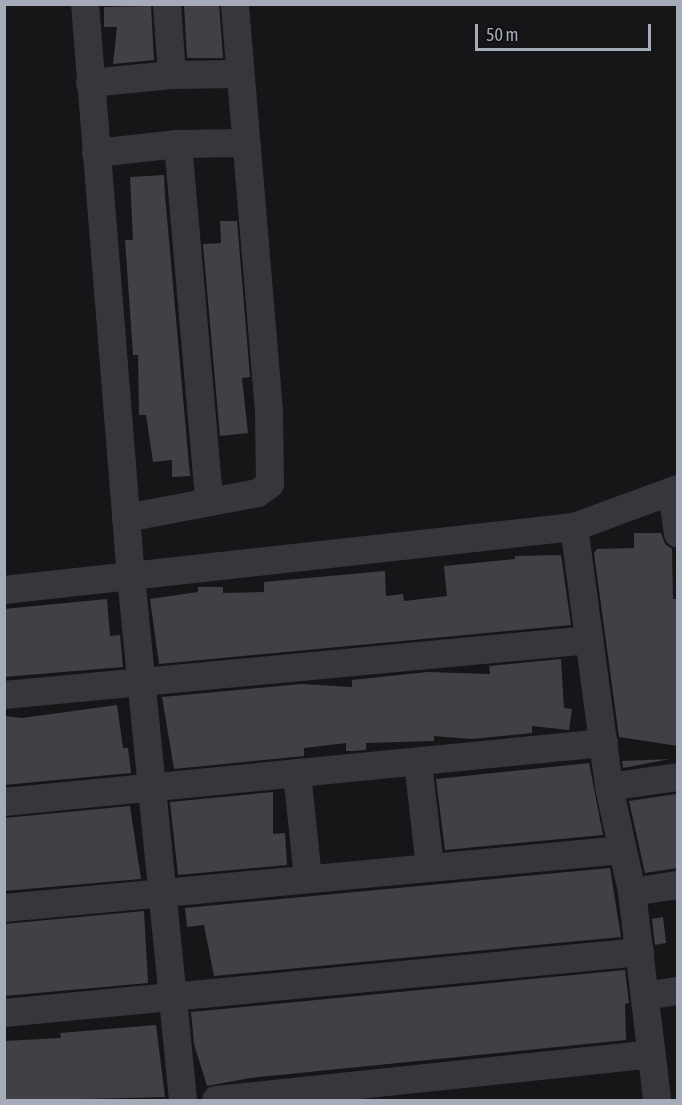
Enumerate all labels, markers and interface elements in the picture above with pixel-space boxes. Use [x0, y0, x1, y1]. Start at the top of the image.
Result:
scale bar [478, 12, 654, 50]
text: 50 m [486, 24, 518, 45]

